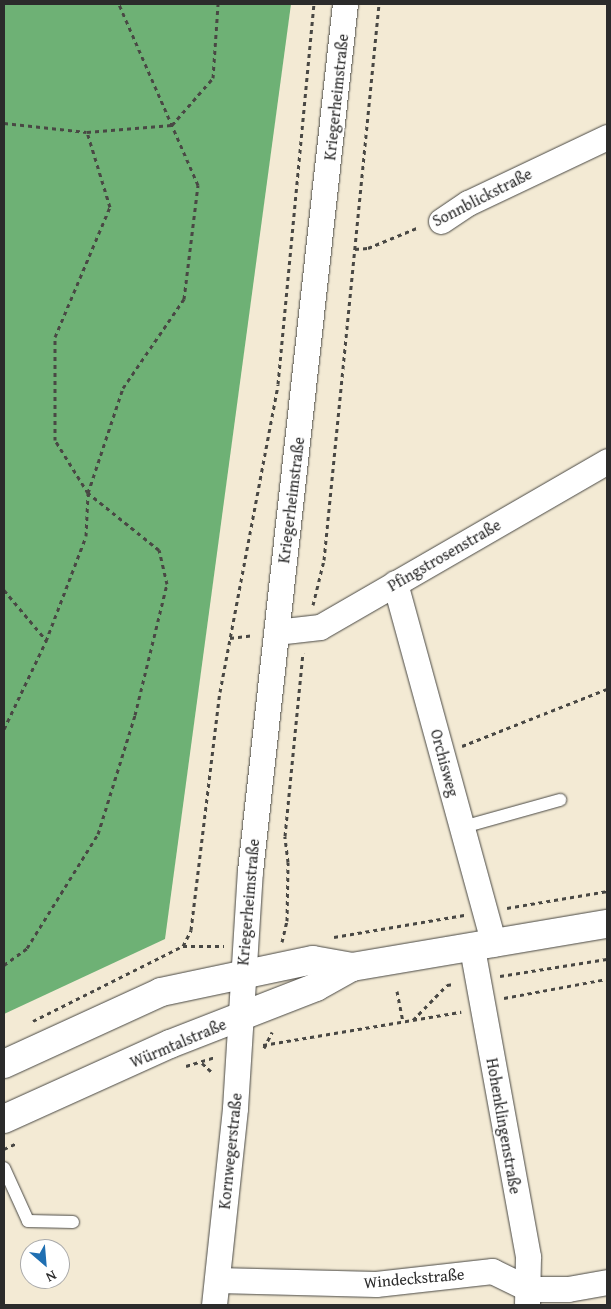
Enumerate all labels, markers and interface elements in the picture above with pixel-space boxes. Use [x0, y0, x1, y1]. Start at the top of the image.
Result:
street label: Kriegerheimstraße [320, 33, 352, 161]
street label: Sonnblickstraße [429, 164, 535, 230]
street label: Kriegerheimstraße [274, 436, 308, 564]
street label: Pfingstrosenstraße [384, 515, 504, 595]
street label: Orchisweg [427, 727, 463, 799]
street label: Kriegerheimstraße [233, 838, 263, 966]
street label: Würmtalstraße [127, 1014, 229, 1072]
street label: Hohenklingenstraße [483, 1057, 525, 1195]
street label: Kornwegerstraße [214, 1092, 246, 1210]
north arrow [20, 1239, 70, 1289]
street label: Windeckstraße [363, 1264, 465, 1292]
text: N [43, 1265, 60, 1288]

